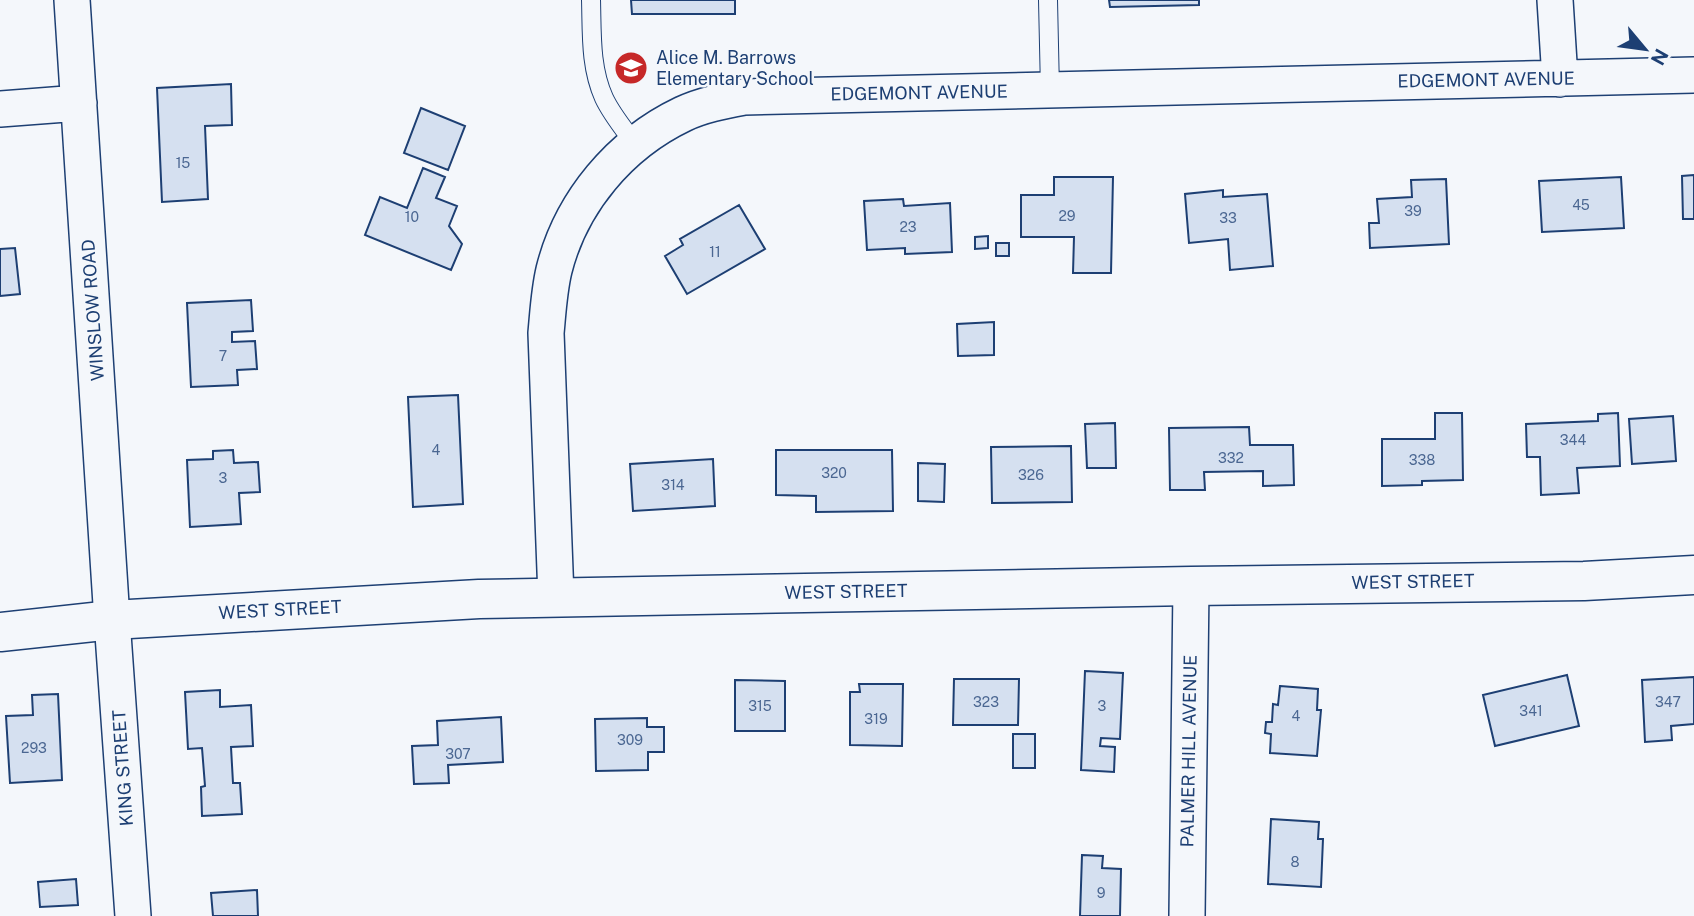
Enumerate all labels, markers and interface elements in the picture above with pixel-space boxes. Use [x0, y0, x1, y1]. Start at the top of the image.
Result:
north arrow [1610, 14, 1680, 84]
text: N [1647, 45, 1673, 69]
place label: Alice M. Barrows Elementary School [656, 47, 814, 89]
school or university icon: Alice M. Barrows Elementary School [612, 49, 650, 87]
street label: EDGEMONT AVENUE [1397, 67, 1575, 92]
street label: EDGEMONT AVENUE [830, 80, 1008, 105]
house number: 15 [176, 155, 190, 171]
house number: 45 [1572, 197, 1590, 213]
house number: 39 [1404, 203, 1422, 219]
house number: 29 [1058, 208, 1076, 224]
house number: 10 [405, 209, 419, 225]
house number: 33 [1219, 210, 1237, 226]
house number: 23 [899, 219, 917, 235]
street label: WINSLOW ROAD [77, 238, 108, 382]
house number: 11 [709, 244, 721, 260]
house number: 7 [219, 348, 227, 364]
house number: 344 [1560, 432, 1586, 448]
house number: 4 [432, 442, 441, 458]
house number: 332 [1218, 450, 1244, 466]
house number: 338 [1409, 452, 1435, 468]
house number: 320 [821, 465, 847, 481]
house number: 326 [1018, 467, 1044, 483]
house number: 3 [219, 470, 228, 486]
house number: 314 [661, 477, 685, 493]
street label: WEST STREET [1351, 570, 1475, 593]
street label: WEST STREET [784, 580, 908, 603]
street label: WEST STREET [218, 596, 342, 623]
street label: PALMER HILL AVENUE [1176, 654, 1201, 848]
house number: 323 [973, 694, 999, 710]
house number: 347 [1655, 694, 1681, 710]
house number: 315 [748, 698, 772, 714]
house number: 3 [1098, 698, 1107, 714]
house number: 341 [1519, 703, 1543, 719]
house number: 4 [1292, 708, 1301, 724]
street label: KING STREET [108, 709, 137, 827]
house number: 319 [864, 711, 888, 727]
house number: 309 [617, 732, 643, 748]
house number: 293 [21, 740, 47, 756]
house number: 307 [445, 746, 471, 762]
house number: 8 [1290, 854, 1300, 870]
house number: 9 [1097, 885, 1106, 901]

